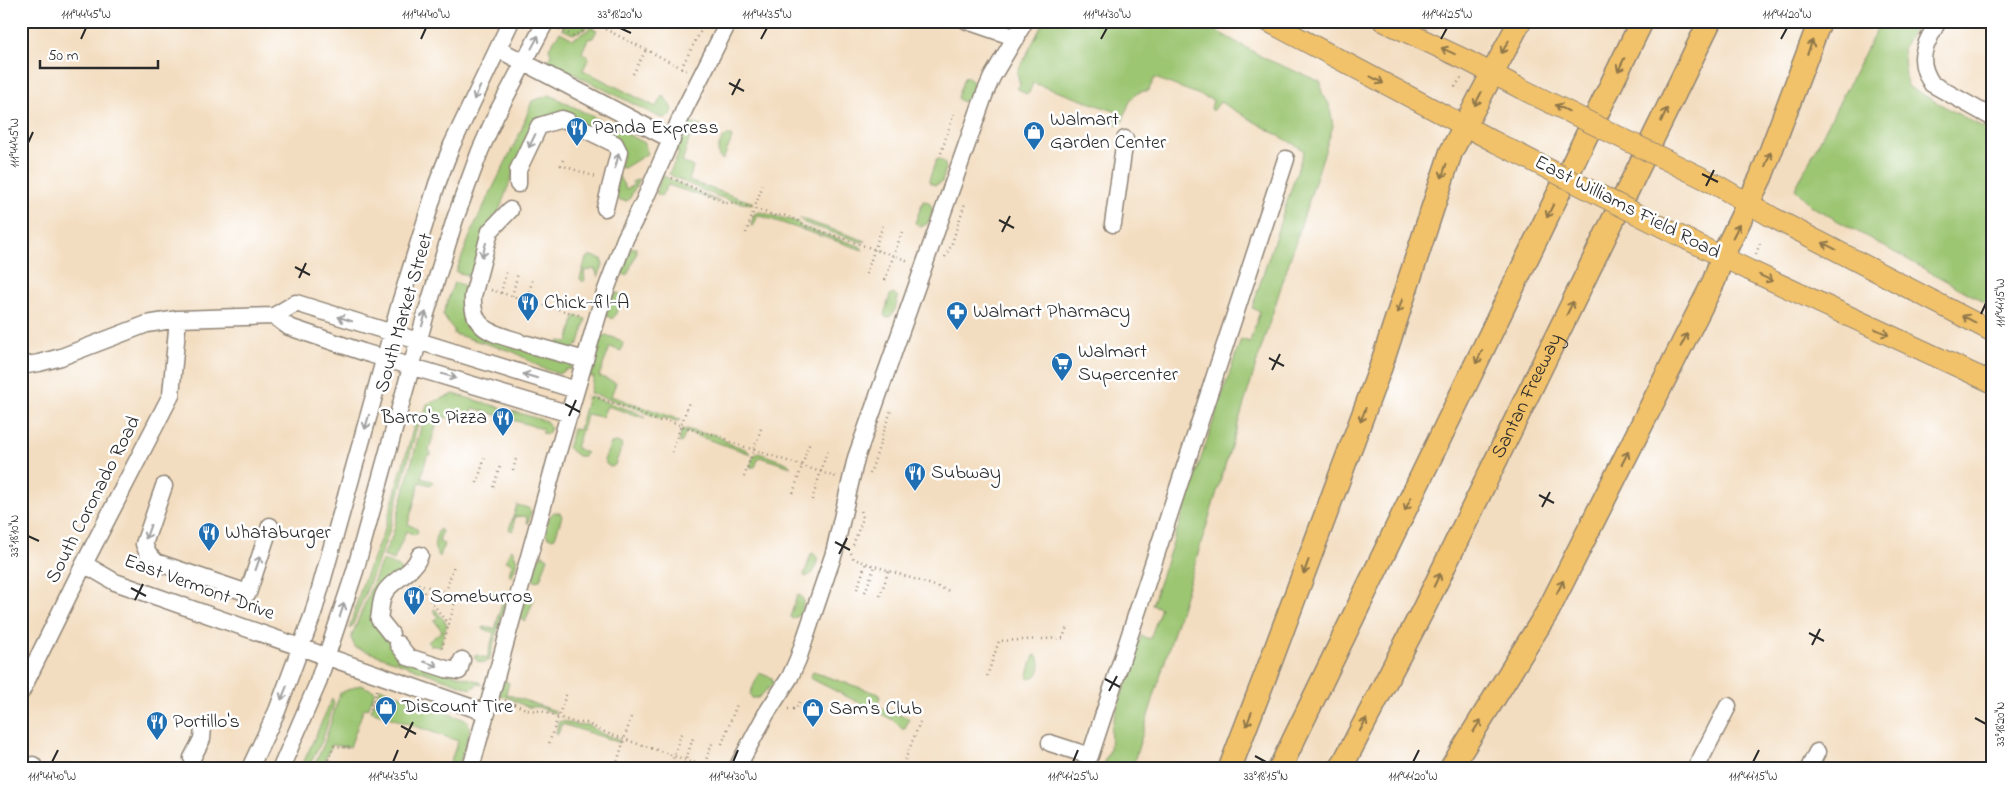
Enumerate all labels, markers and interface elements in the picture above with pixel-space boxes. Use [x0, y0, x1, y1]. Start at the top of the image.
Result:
text: 111°44'45"W [61, 6, 111, 24]
text: 111°44'40"W [402, 6, 450, 24]
text: 33°18'20"N [598, 6, 642, 24]
text: 111°44'35"W [742, 6, 792, 24]
text: 111°44'30"W [1083, 6, 1131, 24]
text: 111°44'25"W [1422, 6, 1472, 24]
text: 111°44'20"W [1762, 6, 1812, 24]
one-way arrow [531, 35, 540, 50]
scale bar [40, 38, 158, 70]
one-way arrow [1500, 39, 1510, 53]
one-way arrow [1806, 40, 1816, 55]
text: 50 m [48, 45, 79, 67]
one-way arrow [1440, 46, 1455, 56]
one-way arrow [1616, 57, 1625, 72]
one-way arrow [1369, 76, 1384, 85]
one-way arrow [471, 85, 481, 100]
one-way arrow [1473, 91, 1482, 106]
one-way arrow [1554, 103, 1569, 113]
place label: Walmart Garden Center [1050, 106, 1167, 158]
one-way arrow [1660, 108, 1670, 123]
place label: Panda Express [593, 114, 719, 143]
restaurant icon: Panda Express [565, 116, 589, 147]
text: 111°44'45"W [6, 118, 24, 168]
shop icon: Walmart Garden Center [1022, 120, 1046, 151]
one-way arrow [527, 133, 536, 148]
street label: East Williams Field Road [1529, 148, 1725, 268]
one-way arrow [1764, 152, 1773, 167]
one-way arrow [613, 153, 622, 169]
one-way arrow [1439, 162, 1449, 178]
one-way arrow [1545, 203, 1554, 218]
one-way arrow [1731, 223, 1741, 238]
street label: South Market Street [368, 230, 442, 396]
one-way arrow [1822, 241, 1837, 250]
one-way arrow [479, 242, 489, 258]
one-way arrow [1758, 274, 1773, 284]
text: 111°44'15"W [1992, 279, 2010, 327]
place label: Chick-fil-A [544, 289, 629, 318]
restaurant icon: Chick-fil-A [516, 291, 540, 322]
one-way arrow [1395, 297, 1405, 313]
place label: Walmart Pharmacy [973, 298, 1130, 327]
pharmacy icon: Walmart Pharmacy [945, 300, 969, 331]
one-way arrow [1566, 301, 1575, 316]
one-way arrow [420, 312, 430, 328]
one-way arrow [337, 314, 353, 324]
one-way arrow [1962, 314, 1977, 323]
one-way arrow [1874, 327, 1889, 337]
street label: Santan Freeway [1484, 328, 1570, 464]
one-way arrow [1680, 333, 1689, 348]
place label: Walmart Supercenter [1078, 338, 1179, 390]
one-way arrow [1474, 350, 1484, 365]
supermarket icon: Walmart Supercenter [1050, 351, 1074, 382]
one-way arrow [522, 370, 538, 380]
one-way arrow [440, 372, 456, 382]
place label: Barro's Pizza [380, 404, 487, 433]
restaurant icon: Barro's Pizza [491, 406, 515, 437]
one-way arrow [1357, 407, 1367, 422]
street label: South Coronado Road [39, 411, 149, 589]
one-way arrow [362, 414, 371, 430]
one-way arrow [1621, 451, 1630, 466]
place label: Subway [931, 459, 1001, 488]
restaurant icon: Subway [903, 461, 927, 492]
one-way arrow [1403, 496, 1412, 511]
text: 33°18'10"N [6, 515, 24, 557]
place label: Whataburger [225, 519, 331, 549]
restaurant icon: Whataburger [197, 521, 221, 552]
one-way arrow [143, 524, 152, 539]
street label: East Vermont Drive [120, 547, 279, 629]
one-way arrow [254, 556, 263, 572]
one-way arrow [1301, 559, 1310, 574]
one-way arrow [1433, 573, 1443, 588]
one-way arrow [1556, 580, 1565, 595]
place label: Someburros [430, 583, 533, 612]
restaurant icon: Someburros [402, 585, 426, 616]
one-way arrow [338, 603, 347, 618]
one-way arrow [422, 660, 438, 669]
one-way arrow [279, 685, 288, 700]
place label: Discount Tire [401, 693, 513, 722]
shop icon: Discount Tire [374, 695, 398, 726]
place label: Sam's Club [829, 695, 922, 724]
shop icon: Sam's Club [801, 697, 825, 728]
text: 33°18'20"N [1992, 702, 2010, 746]
place label: Portillo's [173, 708, 240, 737]
restaurant icon: Portillo's [145, 710, 169, 741]
one-way arrow [1244, 711, 1253, 726]
one-way arrow [1358, 717, 1368, 732]
one-way arrow [1472, 720, 1482, 734]
text: 111°44'40"W [28, 768, 76, 786]
text: 111°44'35"W [368, 768, 418, 786]
text: 111°44'30"W [709, 768, 757, 786]
text: 111°44'25"W [1048, 768, 1098, 786]
text: 33°18'15"N [1244, 768, 1288, 786]
text: 111°44'20"W [1388, 768, 1438, 786]
text: 111°44'15"W [1729, 768, 1777, 786]

